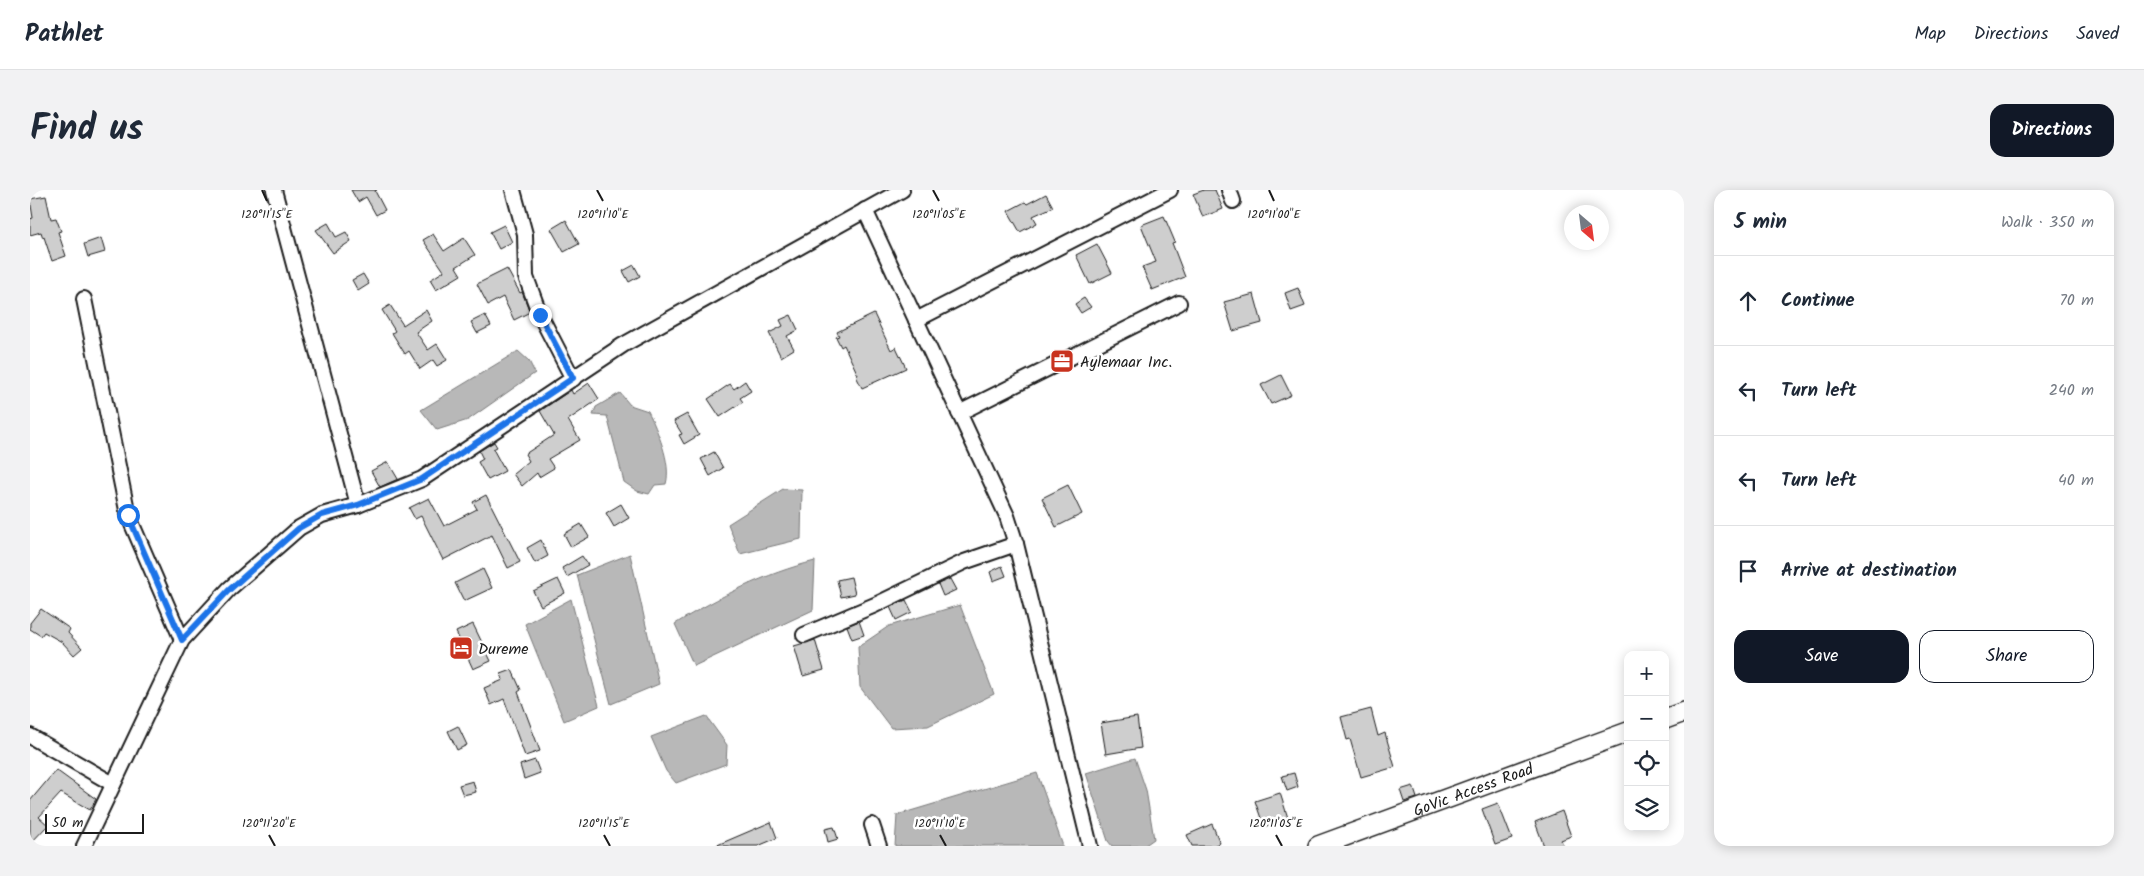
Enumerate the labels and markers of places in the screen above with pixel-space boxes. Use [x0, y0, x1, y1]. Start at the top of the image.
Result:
office icon: Aylemaar Inc. [1049, 348, 1075, 374]
place label: Aylemaar Inc. [1080, 350, 1172, 375]
hotel icon: Dureme [448, 635, 474, 661]
place label: Dureme [478, 637, 528, 662]

